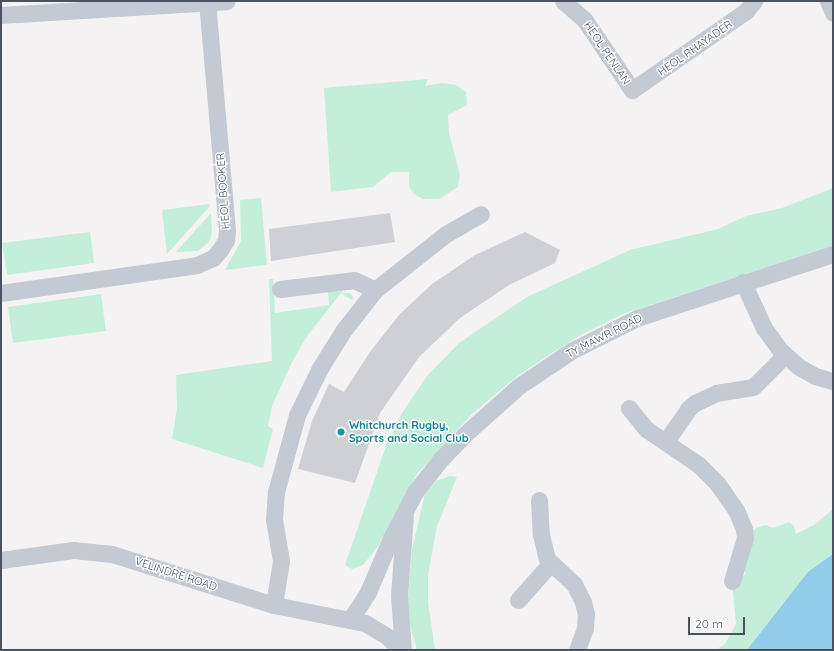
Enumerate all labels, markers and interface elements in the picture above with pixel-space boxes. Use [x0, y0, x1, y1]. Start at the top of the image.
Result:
street label: HEOL RHAYADER [655, 17, 735, 79]
street label: HEOL PENLAN [581, 19, 633, 87]
street label: HEOL BOOKER [214, 152, 232, 230]
street label: TY MAWR ROAD [564, 311, 644, 361]
place label: Whitchurch Rugby, Sports and Social Club [349, 419, 469, 445]
marker: Whitchurch Rugby, Sports and Social Club [336, 427, 346, 437]
street label: VELINDRE ROAD [133, 555, 219, 593]
scale bar [690, 609, 747, 635]
text: 20 m [695, 616, 723, 631]

